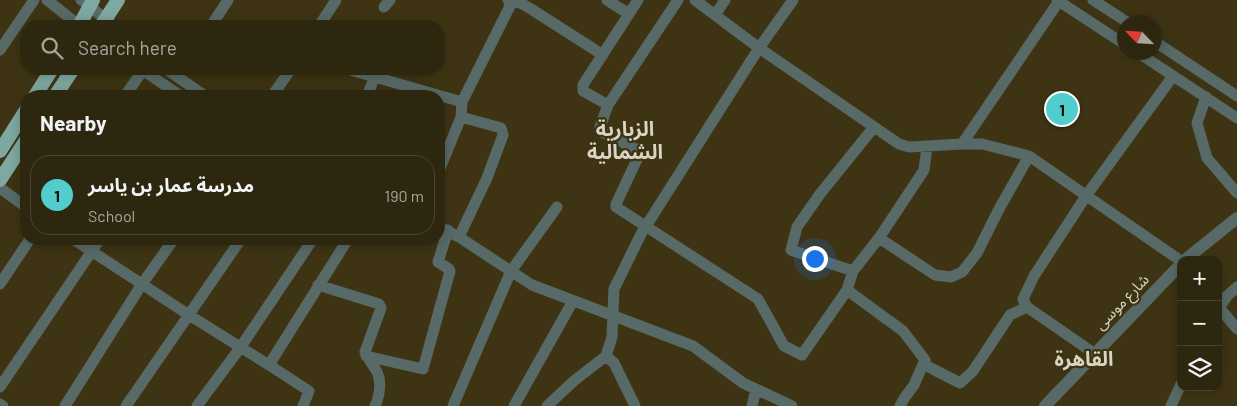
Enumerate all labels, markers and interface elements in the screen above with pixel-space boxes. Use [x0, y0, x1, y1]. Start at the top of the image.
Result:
north arrow [1117, 15, 1162, 60]
search box [20, 20, 445, 75]
icon: search [38, 34, 66, 62]
text: Search here [78, 36, 177, 59]
pin: 1 [1046, 90, 1078, 128]
text: Nearby [40, 110, 106, 135]
district label: الزبارية الشمالية [587, 116, 663, 164]
text: مدرسة عمار بن ياسر [88, 173, 254, 196]
text: 1 [54, 186, 60, 205]
text: 190 m [385, 186, 424, 205]
text: School [88, 206, 135, 225]
your location [802, 246, 828, 272]
map controls [1177, 256, 1222, 391]
button: + [1177, 256, 1222, 301]
street label: شارع موسى [1090, 270, 1155, 336]
button: − [1177, 301, 1222, 346]
district label: القاهرة [1055, 346, 1113, 371]
button: layers [1177, 346, 1222, 391]

